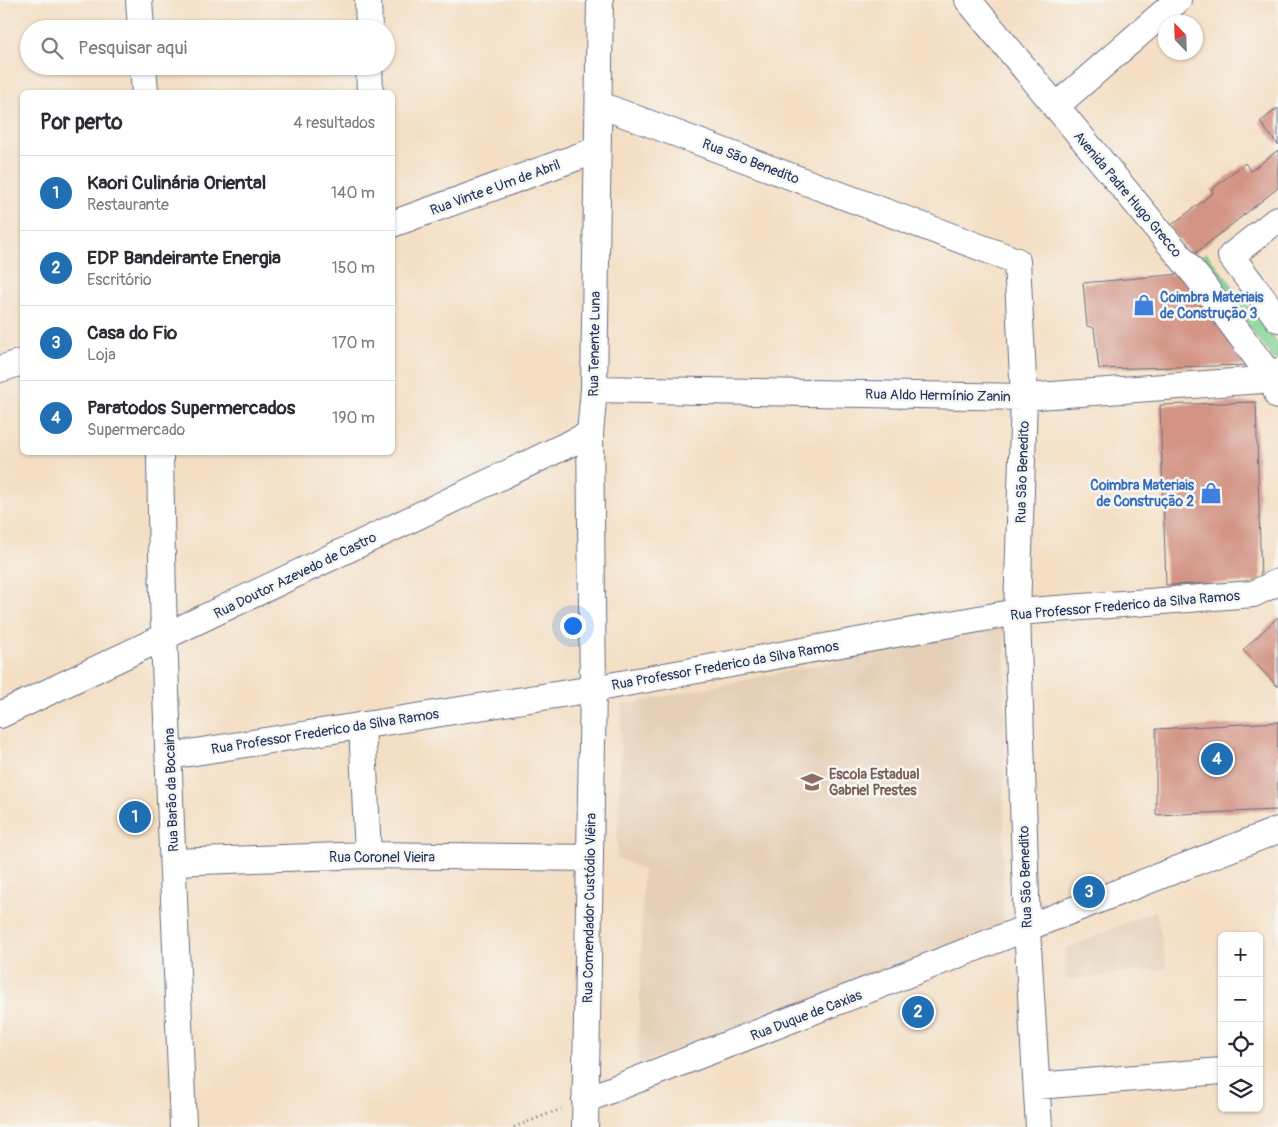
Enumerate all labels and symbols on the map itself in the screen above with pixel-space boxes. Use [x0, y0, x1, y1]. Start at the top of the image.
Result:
north arrow [1158, 15, 1203, 60]
street label: Avenida Padre Hugo Grecco [1070, 128, 1186, 261]
street label: Rua São Benedito [700, 135, 802, 188]
street label: Rua Vinte e Um de Abril [428, 156, 563, 219]
place label: Coimbra Materiais de Construção 3 [1160, 289, 1264, 322]
street label: Rua Tenente Luna [585, 291, 604, 397]
shop icon: Coimbra Materiais de Construção 3 [1131, 292, 1157, 318]
street label: Rua Aldo Hermínio Zanin [865, 386, 1011, 405]
street label: Rua São Benedito [1012, 420, 1033, 524]
place label: Coimbra Materiais de Construção 2 [1090, 477, 1195, 510]
shop icon: Coimbra Materiais de Construção 2 [1198, 480, 1224, 506]
street label: Rua Doutor Azevedo de Castro [211, 528, 380, 622]
street label: Rua Professor Frederico da Silva Ramos [1010, 587, 1241, 624]
your location [560, 613, 586, 639]
street label: Rua Professor Frederico da Silva Ramos [610, 637, 841, 694]
street label: Rua Professor Frederico da Silva Ramos [210, 705, 441, 758]
street label: Rua Barão da Bocaina [161, 728, 182, 852]
pin: 4 [1201, 740, 1233, 778]
place label: Escola Estadual Gabriel Prestes [829, 766, 919, 799]
school or university icon: Escola Estadual Gabriel Prestes [799, 769, 825, 795]
pin: 1 [119, 798, 151, 836]
street label: Rua Comendador Custódio Viêira [579, 813, 600, 1003]
street label: Rua São Benedito [1015, 825, 1036, 929]
street label: Rua Coronel Vieira [329, 849, 435, 866]
pin: 3 [1073, 873, 1105, 911]
street label: Rua Duque de Caxias [748, 986, 865, 1045]
pin: 2 [902, 993, 934, 1031]

